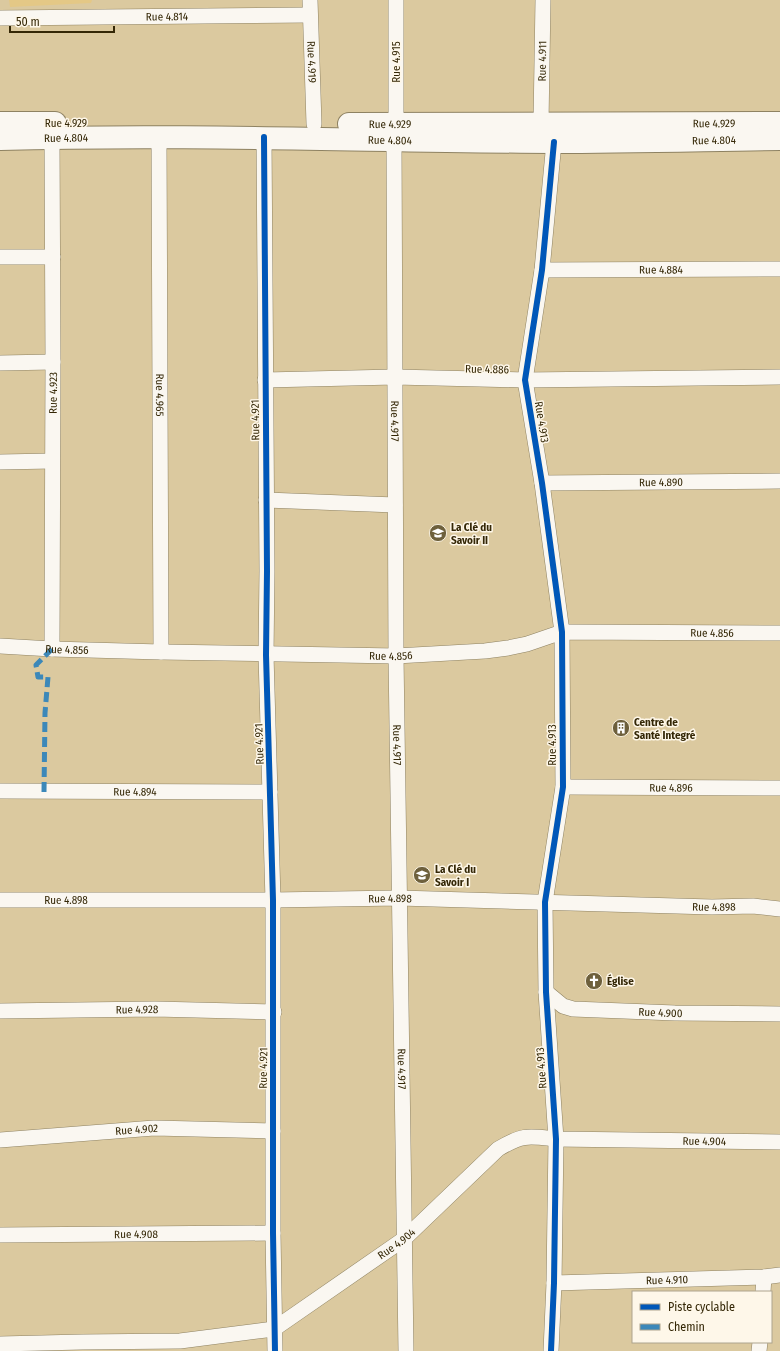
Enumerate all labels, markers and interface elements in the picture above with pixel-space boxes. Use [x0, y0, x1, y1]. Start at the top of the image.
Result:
scale bar [10, 8, 114, 34]
street label: Rue 4.814 [146, 10, 189, 24]
text: 50 m [16, 15, 40, 29]
street label: Rue 4.919 [304, 41, 319, 83]
street label: Rue 4.915 [390, 41, 403, 83]
street label: Rue 4.911 [536, 41, 549, 82]
street label: Rue 4.929 [45, 117, 87, 130]
street label: Rue 4.929 [693, 117, 735, 130]
street label: Rue 4.929 [369, 118, 411, 131]
street label: Rue 4.804 [44, 131, 89, 145]
street label: Rue 4.804 [368, 134, 413, 147]
street label: Rue 4.804 [692, 134, 737, 147]
street label: Rue 4.884 [639, 263, 684, 277]
street label: Rue 4.886 [465, 363, 510, 376]
street label: Rue 4.923 [47, 372, 60, 414]
street label: Rue 4.965 [153, 373, 166, 417]
street label: Rue 4.921 [249, 399, 262, 441]
street label: Rue 4.917 [388, 400, 401, 442]
street label: Rue 4.913 [532, 401, 551, 444]
street label: Rue 4.890 [639, 476, 683, 489]
place label: La Clé du Savoir II [451, 521, 492, 547]
school or university icon: La Clé du Savoir II [428, 523, 448, 543]
street label: Rue 4.856 [690, 627, 734, 640]
street label: Rue 4.856 [45, 643, 89, 657]
street label: Rue 4.856 [369, 649, 413, 663]
place label: Centre de Santé Integré [634, 716, 696, 742]
building icon: Centre de Santé Integré [611, 718, 631, 738]
street label: Rue 4.921 [252, 723, 267, 765]
street label: Rue 4.917 [390, 724, 404, 766]
street label: Rue 4.913 [546, 724, 559, 766]
street label: Rue 4.896 [649, 781, 693, 795]
street label: Rue 4.894 [113, 785, 157, 799]
place label: La Clé du Savoir I [435, 863, 476, 889]
school or university icon: La Clé du Savoir I [412, 865, 432, 885]
street label: Rue 4.898 [368, 892, 412, 905]
street label: Rue 4.898 [44, 894, 88, 907]
street label: Rue 4.898 [692, 900, 736, 914]
church icon: Église [584, 971, 604, 991]
place label: Église [607, 974, 634, 988]
street label: Rue 4.928 [116, 1003, 159, 1017]
street label: Rue 4.900 [638, 1006, 683, 1020]
street label: Rue 4.921 [257, 1047, 270, 1089]
street label: Rue 4.913 [534, 1047, 549, 1089]
street label: Rue 4.917 [395, 1048, 408, 1090]
street label: Rue 4.902 [115, 1122, 158, 1138]
street label: Rue 4.904 [682, 1135, 727, 1148]
street label: Rue 4.904 [375, 1225, 419, 1262]
street label: Rue 4.908 [114, 1228, 158, 1241]
street label: Rue 4.910 [646, 1273, 689, 1287]
legend [632, 1291, 772, 1343]
text: Piste cyclable [668, 1300, 735, 1314]
text: Chemin [668, 1320, 705, 1334]

